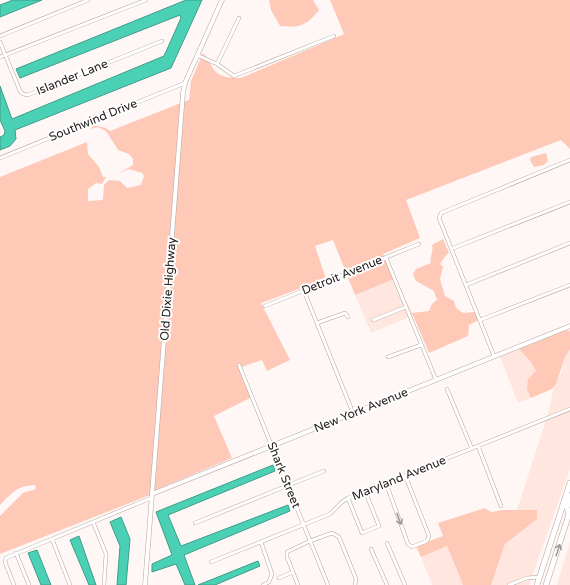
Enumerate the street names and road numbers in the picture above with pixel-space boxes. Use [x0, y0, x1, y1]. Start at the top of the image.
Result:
street label: Islander Lane [34, 56, 110, 98]
street label: Southwind Drive [47, 96, 139, 144]
street label: Old Dixie Highway [157, 236, 179, 341]
street label: Detroit Avenue [300, 252, 384, 298]
street label: New York Avenue [312, 385, 410, 435]
street label: Shark Street [264, 440, 304, 510]
street label: Maryland Avenue [350, 453, 448, 503]

